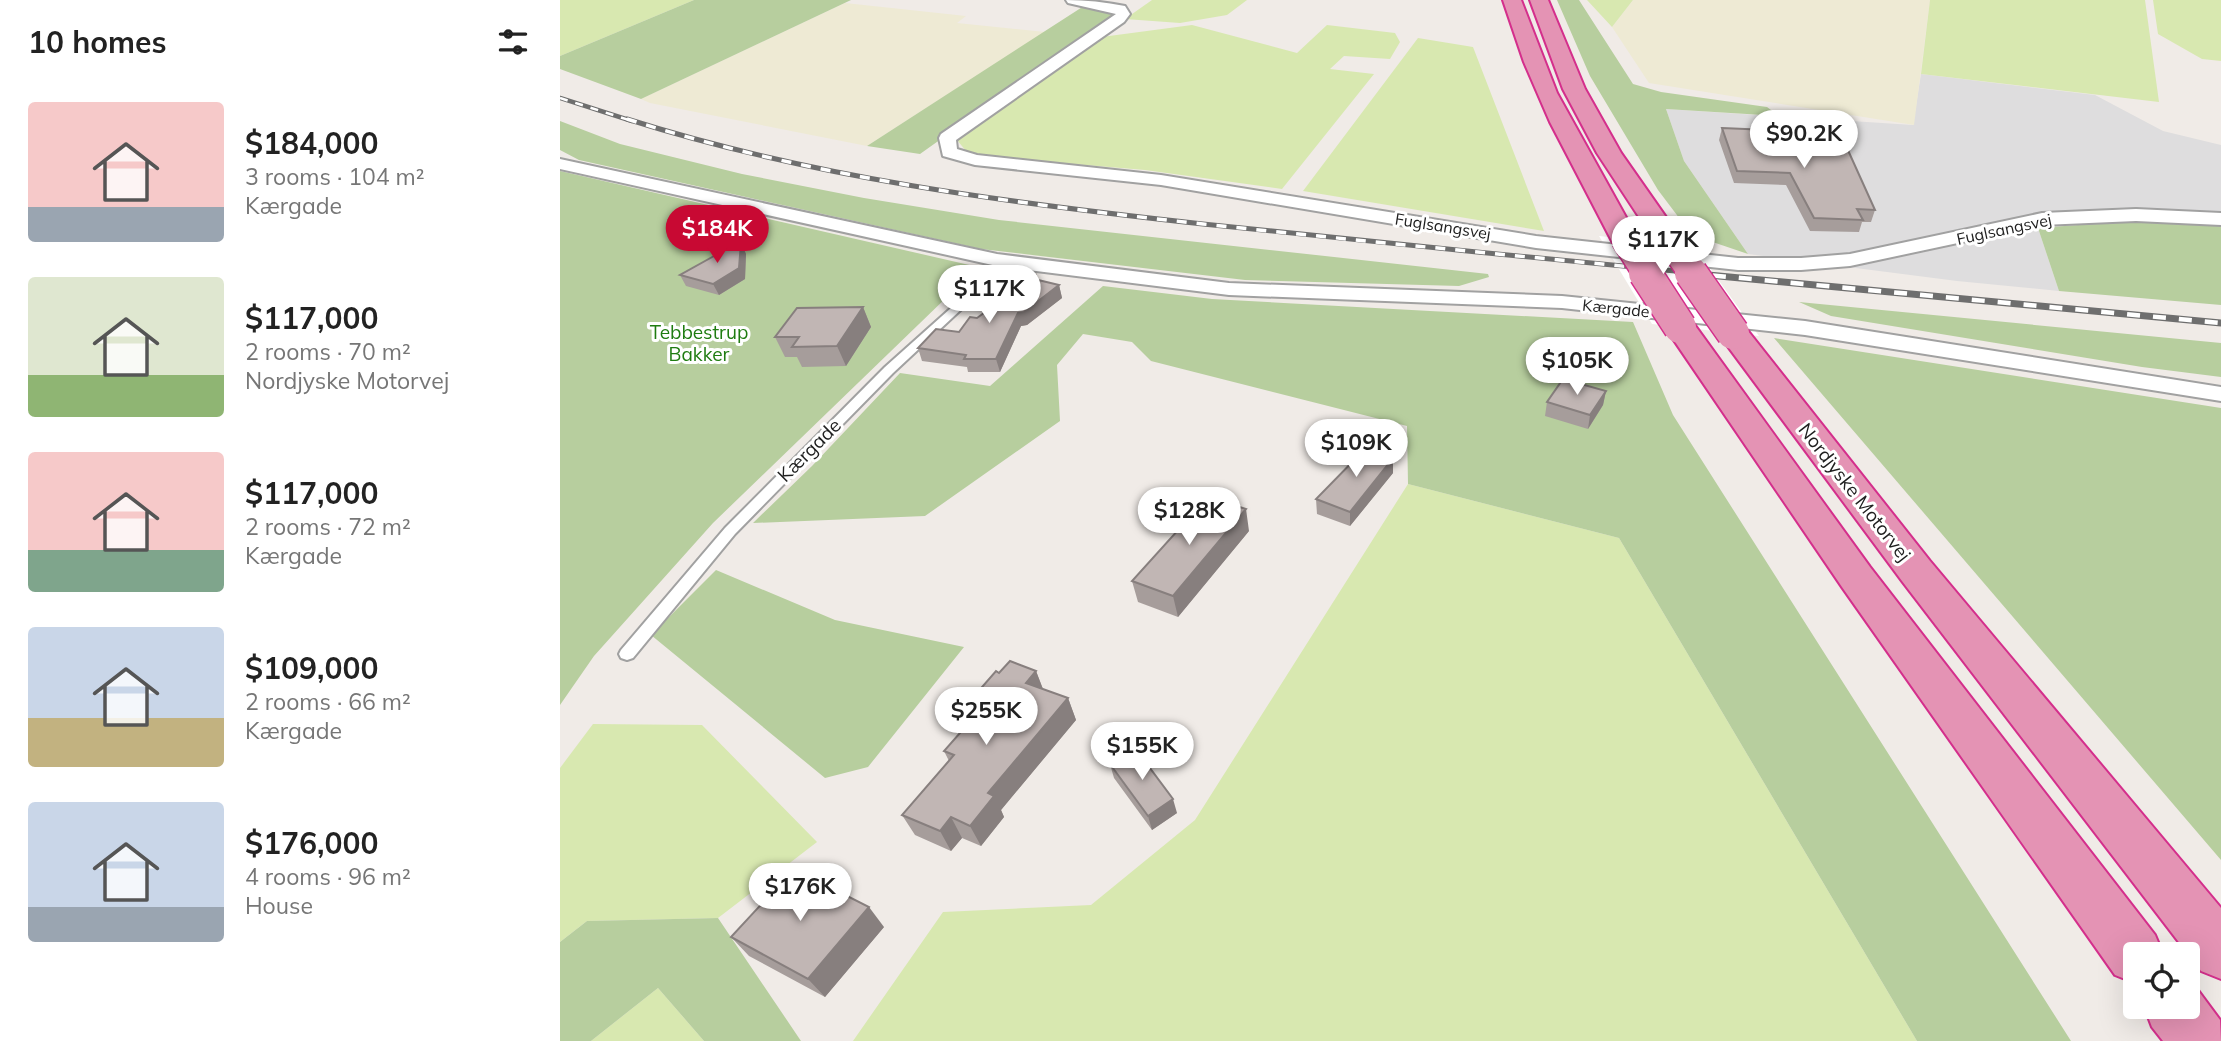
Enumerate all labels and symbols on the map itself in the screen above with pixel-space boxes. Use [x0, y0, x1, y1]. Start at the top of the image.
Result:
pin: $90.2K [1747, 110, 1861, 170]
pin: $184K [668, 205, 766, 265]
street label: Fuglsangsvej [1394, 209, 1492, 243]
street label: Fuglsangsvej [1955, 209, 2053, 249]
pin: $117K [1614, 216, 1712, 276]
pin: $117K [940, 266, 1038, 325]
street label: Kærgade [1581, 295, 1651, 321]
park label: Tebbestrup Bakker [650, 320, 748, 366]
pin: $105K [1528, 338, 1626, 397]
street label: Kærgade [772, 413, 846, 487]
street label: Nordjyske Motorvej [1794, 418, 1916, 566]
pin: $109K [1307, 420, 1405, 479]
pin: $128K [1140, 488, 1238, 547]
pin: $255K [937, 688, 1035, 747]
pin: $155K [1093, 722, 1191, 782]
pin: $176K [751, 864, 849, 923]

